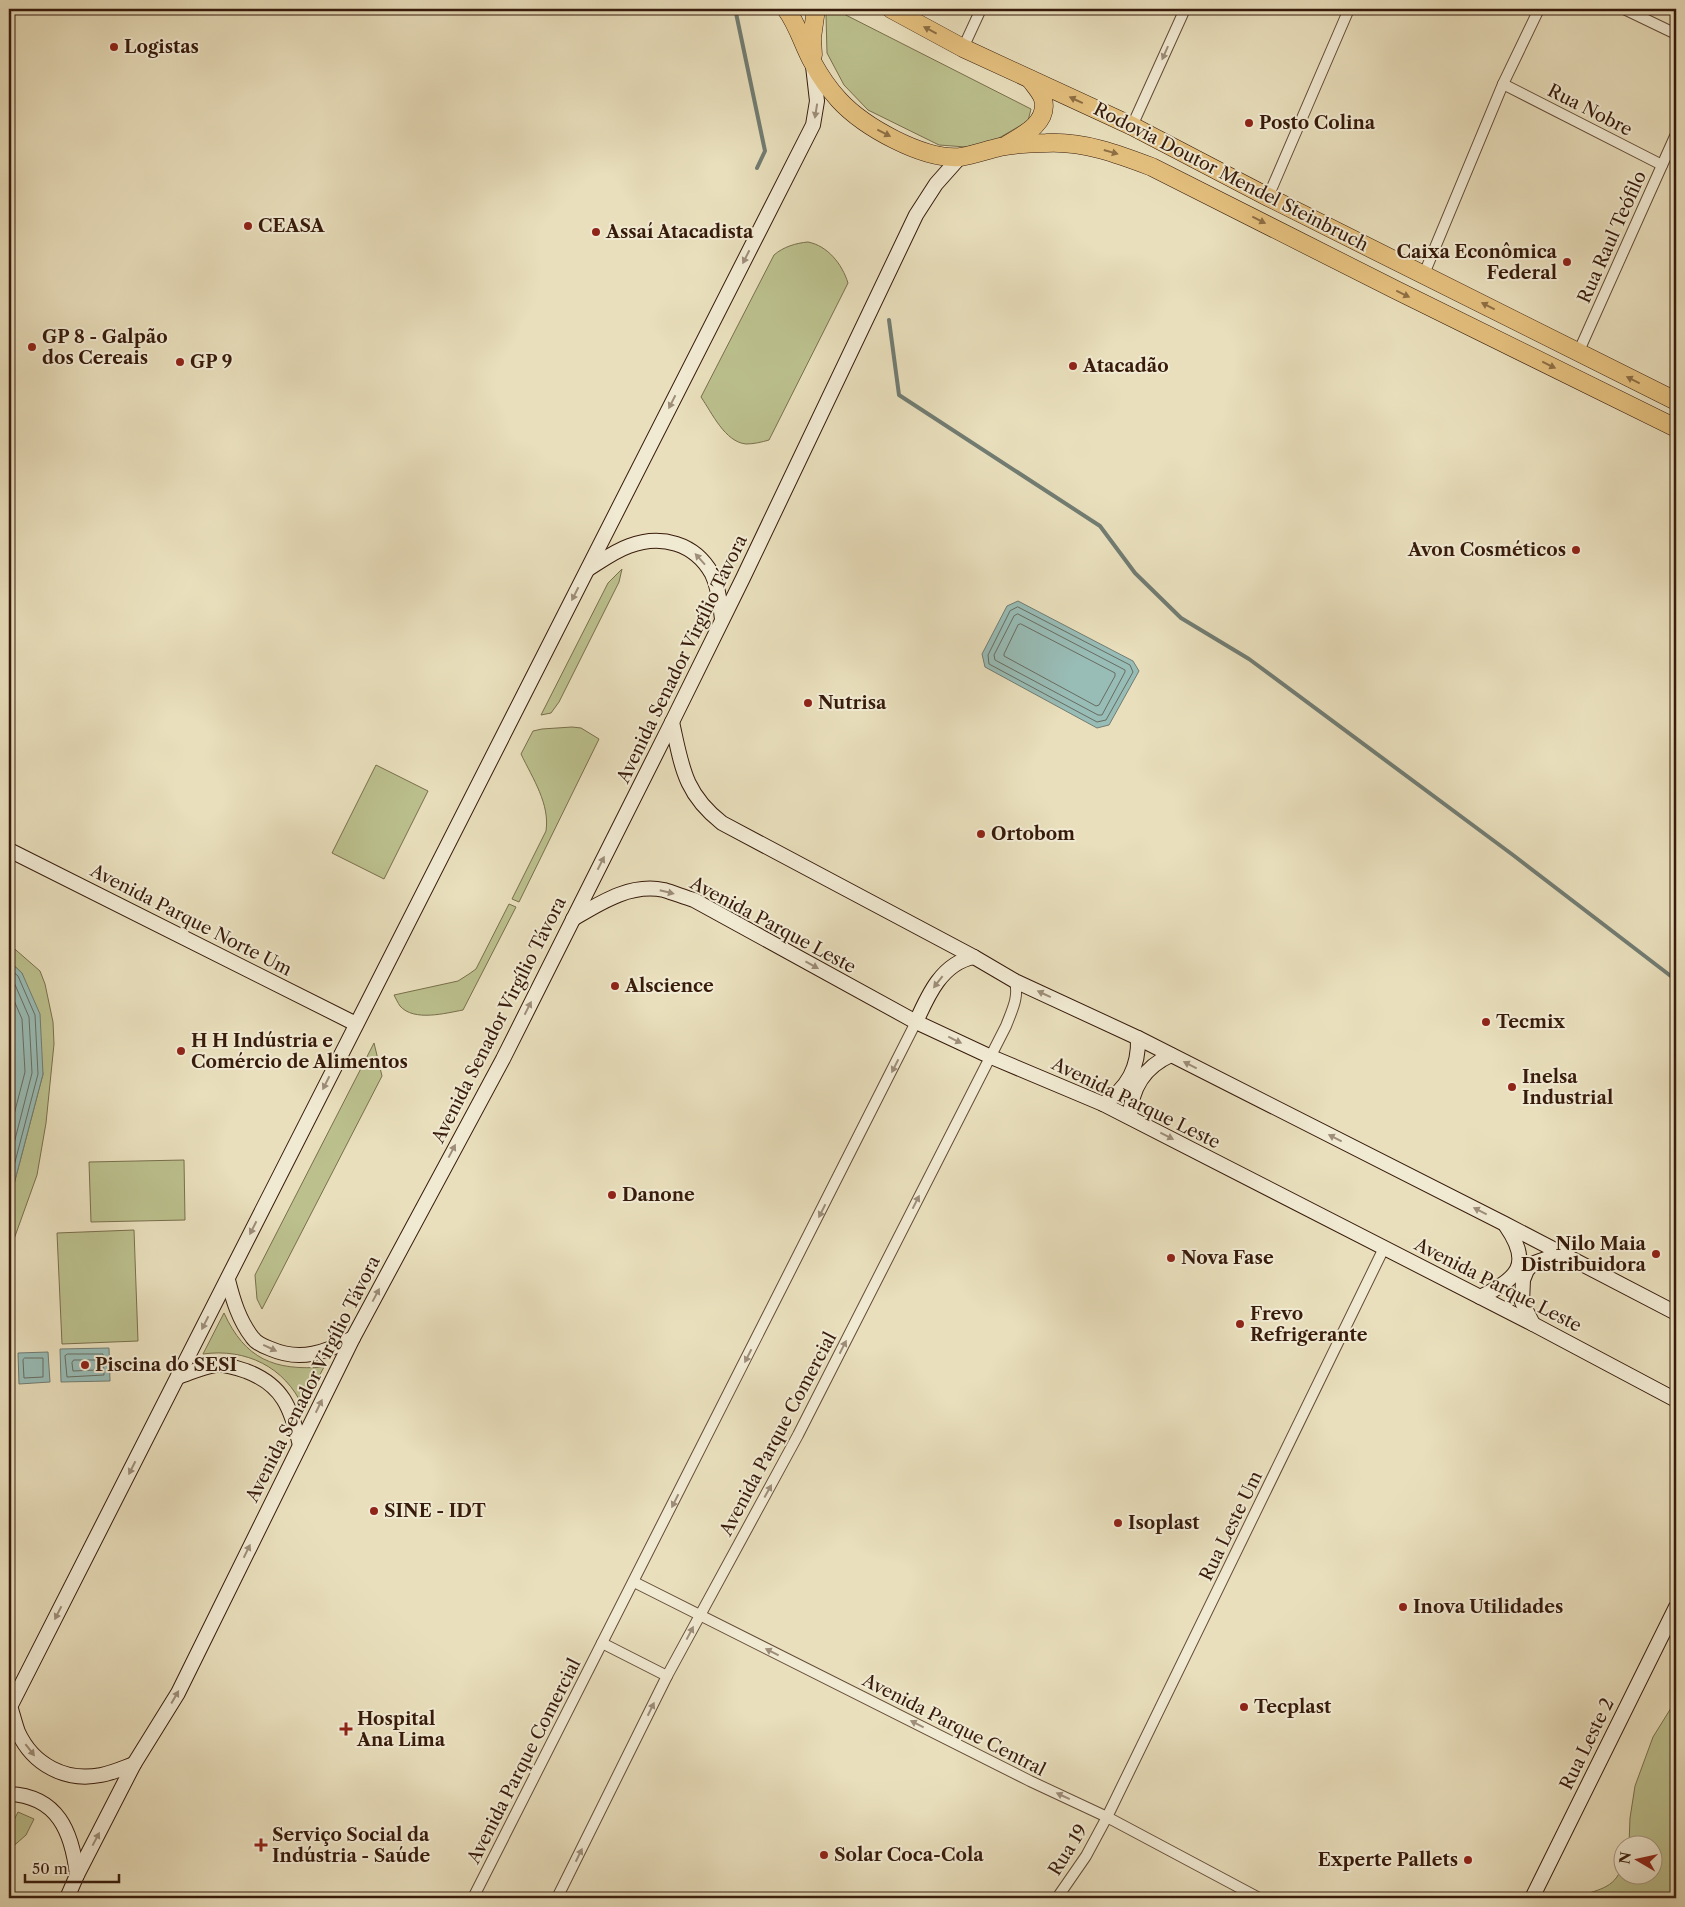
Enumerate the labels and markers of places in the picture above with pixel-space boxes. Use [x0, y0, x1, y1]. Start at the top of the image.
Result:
place label: Logistas [124, 36, 199, 58]
marker: Logistas [108, 41, 120, 53]
place label: Posto Colina [1259, 112, 1376, 134]
marker: Posto Colina [1243, 117, 1255, 129]
place label: CEASA [258, 215, 326, 237]
marker: CEASA [242, 220, 254, 232]
place label: Assaí Atacadista [605, 221, 754, 243]
marker: Assaí Atacadista [590, 226, 602, 238]
place label: Caixa Econômica Federal [1396, 241, 1558, 284]
marker: Caixa Econômica Federal [1561, 256, 1573, 268]
place label: GP 8 - Galpão dos Cereais [42, 326, 168, 369]
marker: GP 8 - Galpão dos Cereais [26, 341, 38, 353]
place label: GP 9 [190, 351, 232, 373]
place label: Atacadão [1082, 355, 1169, 377]
marker: GP 9 [174, 356, 186, 368]
marker: Atacadão [1067, 360, 1079, 372]
place label: Avon Cosméticos [1407, 539, 1566, 561]
marker: Avon Cosméticos [1570, 544, 1582, 556]
place label: Nutrisa [818, 692, 887, 714]
marker: Nutrisa [802, 697, 814, 709]
place label: Ortobom [991, 823, 1075, 845]
marker: Ortobom [975, 828, 987, 840]
place label: Alscience [624, 975, 714, 997]
marker: Alscience [609, 980, 621, 992]
place label: Tecmix [1496, 1011, 1565, 1033]
marker: Tecmix [1480, 1016, 1492, 1028]
place label: H H Indústria e Comércio de Alimentos [191, 1030, 408, 1073]
marker: H H Indústria e Comércio de Alimentos [175, 1045, 187, 1057]
place label: Inelsa Industrial [1522, 1066, 1613, 1109]
marker: Inelsa Industrial [1506, 1081, 1518, 1093]
place label: Danone [622, 1184, 695, 1206]
marker: Danone [606, 1189, 618, 1201]
place label: Nilo Maia Distribuidora [1521, 1233, 1647, 1276]
place label: Nova Fase [1181, 1247, 1274, 1269]
marker: Nilo Maia Distribuidora [1650, 1248, 1662, 1260]
marker: Nova Fase [1165, 1252, 1177, 1264]
place label: Frevo Refrigerante [1250, 1303, 1368, 1346]
marker: Frevo Refrigerante [1234, 1318, 1246, 1330]
place label: Piscina do SESI [95, 1354, 237, 1376]
marker: Piscina do SESI [79, 1359, 91, 1371]
place label: SINE - IDT [384, 1500, 486, 1522]
marker: SINE - IDT [368, 1505, 380, 1517]
place label: Isoplast [1128, 1512, 1200, 1534]
marker: Isoplast [1112, 1517, 1124, 1529]
place label: Inova Utilidades [1413, 1596, 1563, 1618]
marker: Inova Utilidades [1397, 1601, 1409, 1613]
place label: Tecplast [1254, 1696, 1332, 1718]
marker: Tecplast [1238, 1701, 1250, 1713]
place label: Hospital Ana Lima [356, 1708, 446, 1751]
marker: Hospital Ana Lima [339, 1722, 353, 1736]
place label: Serviço Social da Indústria - Saúde [272, 1824, 430, 1867]
marker: Serviço Social da Indústria - Saúde [254, 1838, 268, 1852]
place label: Solar Coca-Cola [834, 1844, 984, 1866]
marker: Solar Coca-Cola [818, 1849, 830, 1861]
place label: Experte Pallets [1318, 1849, 1458, 1871]
marker: Experte Pallets [1462, 1854, 1474, 1866]

